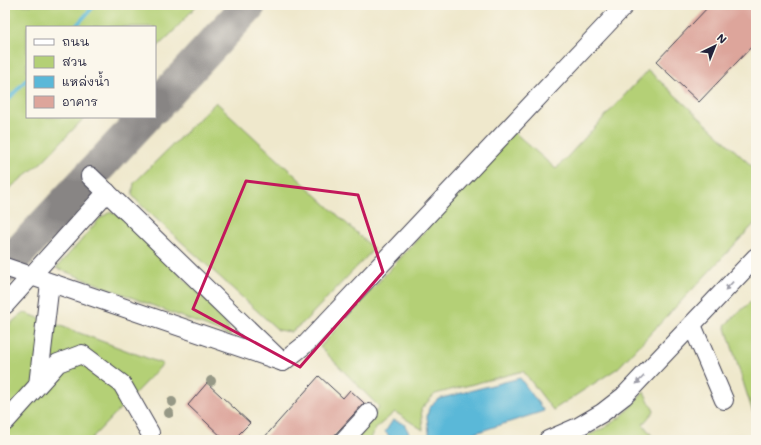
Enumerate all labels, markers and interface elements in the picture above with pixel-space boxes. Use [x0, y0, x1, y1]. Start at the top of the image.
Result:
legend [26, 26, 156, 118]
north arrow [695, 26, 735, 66]
text: N [714, 30, 730, 47]
text: ถนน [62, 33, 90, 49]
text: สวน [62, 53, 87, 69]
text: แหล่งน้ำ [62, 71, 110, 89]
text: อาคาร [62, 93, 98, 109]
one-way arrow [724, 281, 734, 291]
one-way arrow [635, 375, 644, 385]

